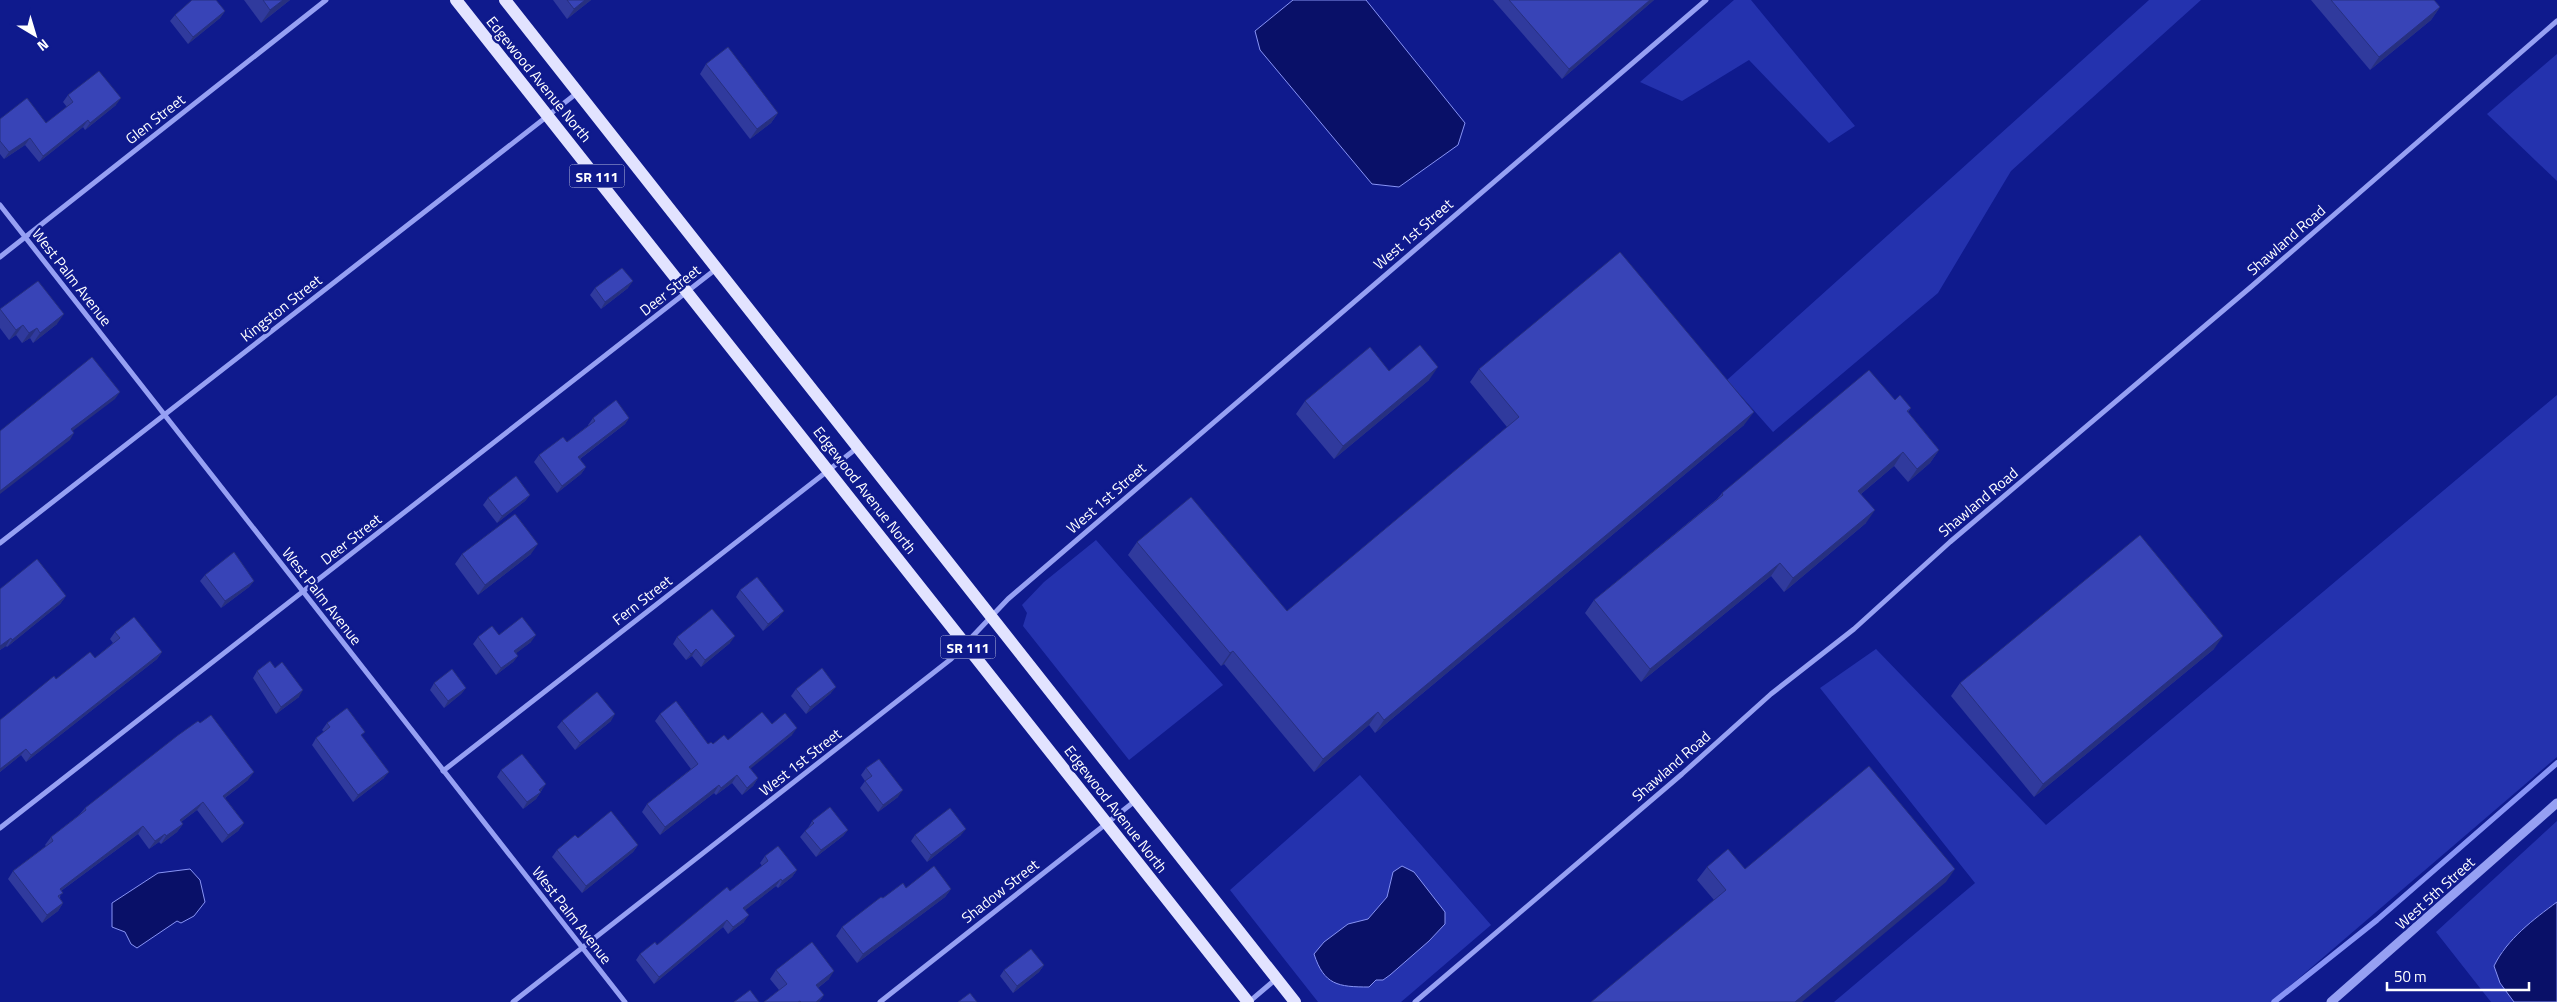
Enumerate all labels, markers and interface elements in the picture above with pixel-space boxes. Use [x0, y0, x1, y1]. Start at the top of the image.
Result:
north arrow [10, 10, 60, 60]
street label: Edgewood Avenue North [481, 11, 597, 147]
text: N [33, 34, 54, 57]
street label: Glen Street [120, 88, 190, 150]
road number: SR 111 [570, 165, 624, 188]
street label: West 1st Street [1368, 192, 1458, 275]
street label: Shawland Road [2242, 199, 2330, 281]
street label: West Palm Avenue [26, 223, 118, 331]
street label: Deer Street [635, 258, 706, 321]
street label: Kingston Street [235, 268, 327, 347]
street label: Edgewood Avenue North [808, 421, 922, 559]
street label: West 1st Street [1061, 456, 1151, 539]
street label: Shawland Road [1933, 462, 2023, 542]
street label: Deer Street [316, 507, 387, 570]
street label: West Palm Avenue [276, 542, 368, 650]
street label: Fern Street [607, 569, 677, 631]
road number: SR 111 [940, 636, 996, 659]
street label: West 1st Street [754, 722, 847, 801]
street label: Shawland Road [1627, 725, 1715, 807]
street label: Edgewood Avenue North [1059, 740, 1173, 878]
street label: West 5th Street [2390, 851, 2480, 935]
street label: Shadow Street [956, 853, 1044, 929]
street label: West Palm Avenue [526, 861, 618, 969]
scale bar [2387, 960, 2530, 992]
text: 50 m [2394, 965, 2427, 988]

